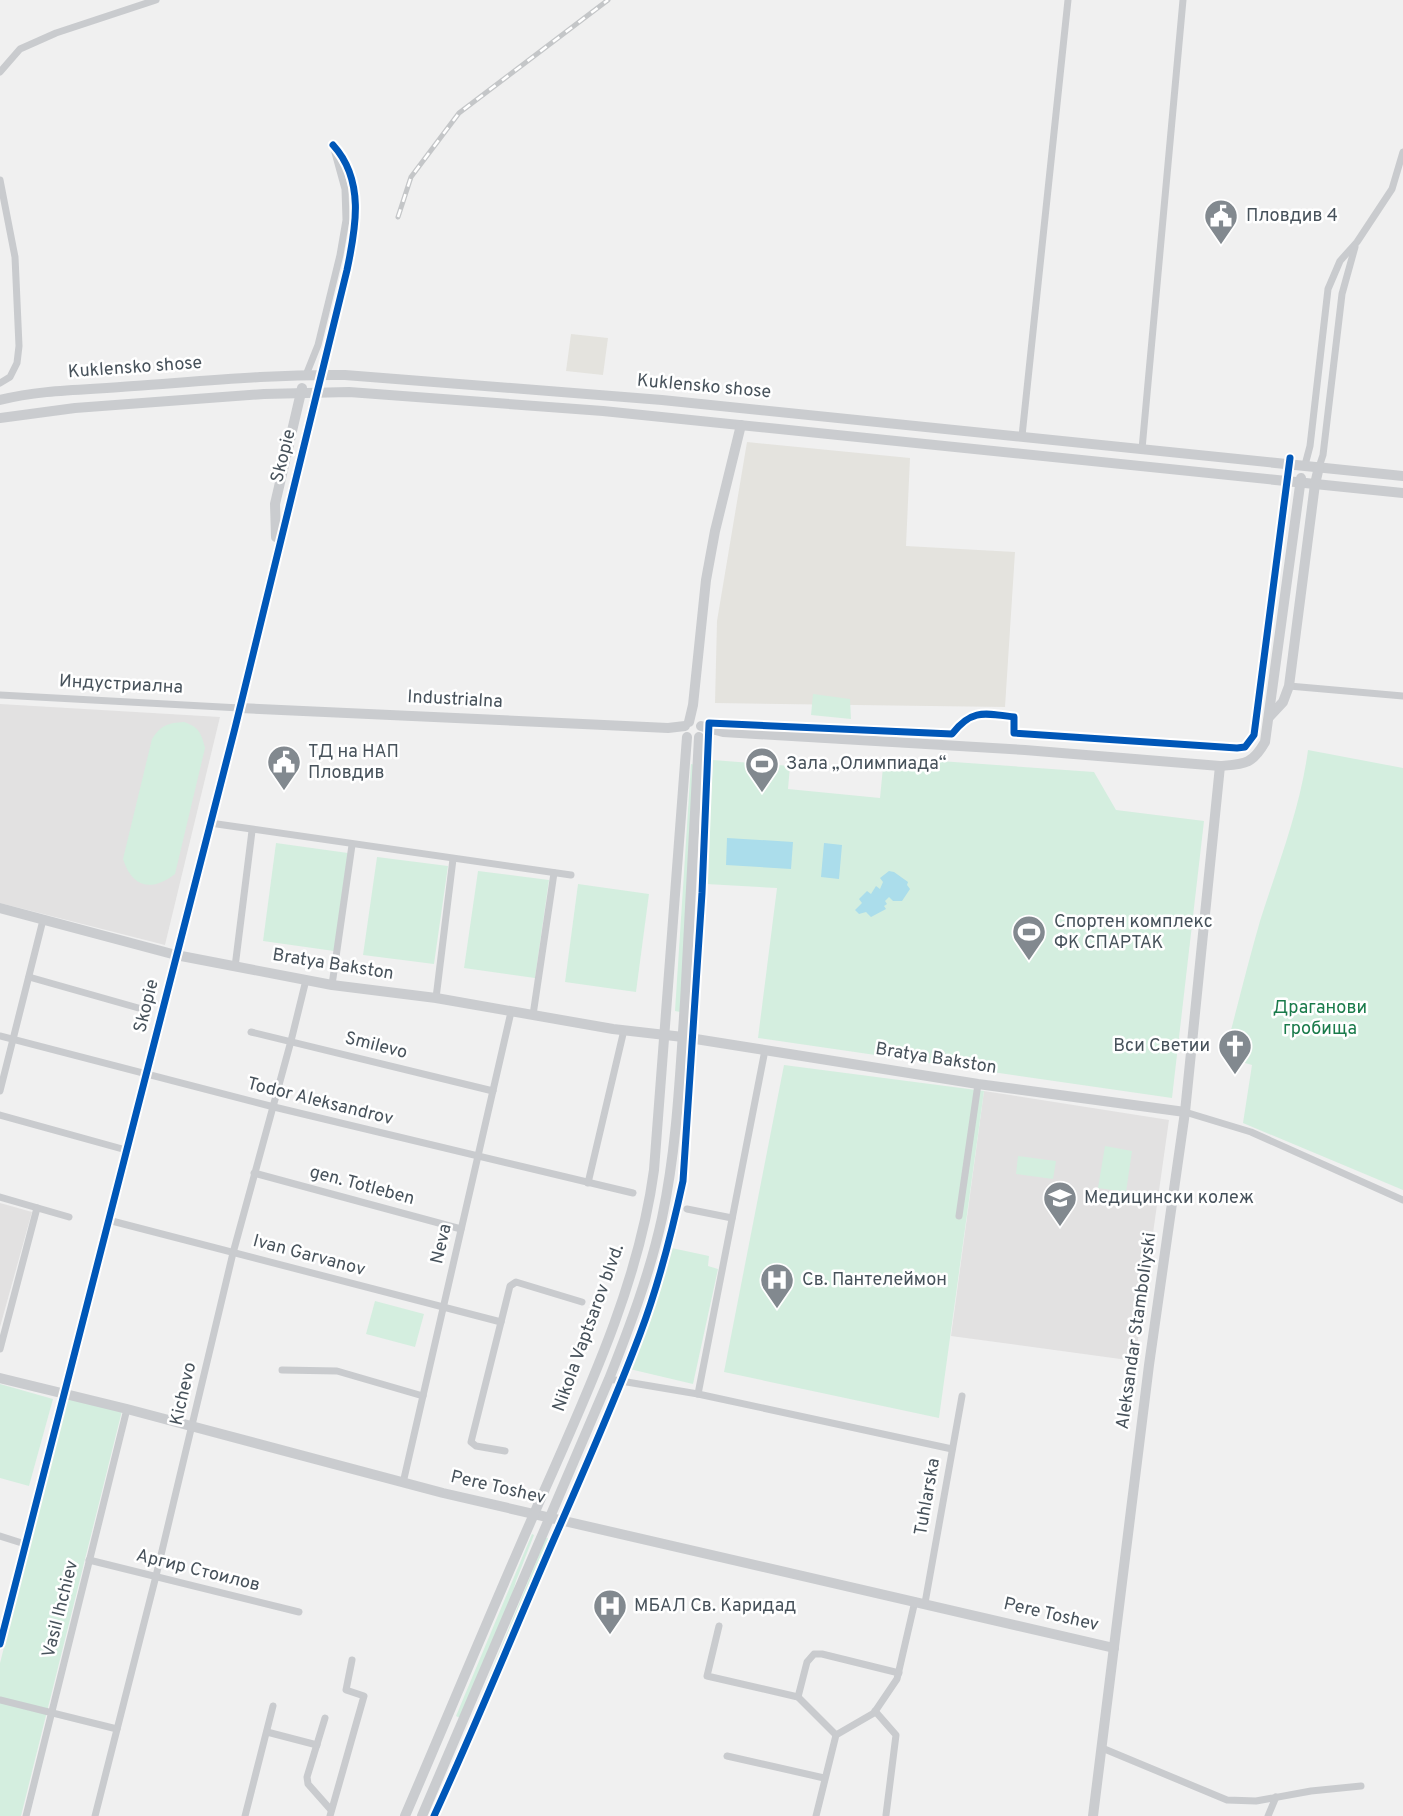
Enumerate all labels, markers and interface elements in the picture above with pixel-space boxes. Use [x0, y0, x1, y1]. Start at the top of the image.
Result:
public building icon: Пловдив 4 [1202, 197, 1240, 246]
place label: Пловдив 4 [1246, 205, 1338, 228]
street label: Kuklensko shose [67, 352, 203, 384]
street label: Kuklensko shose [636, 370, 772, 404]
street label: Skopie [266, 427, 302, 485]
street label: Индустриална [58, 670, 184, 700]
street label: Industrialna [407, 686, 503, 714]
place label: ТД на НАП Пловдив [308, 741, 399, 785]
public building icon: ТД на НАП Пловдив [265, 743, 303, 792]
sports icon: Зала „Олимпиада“ [743, 745, 781, 794]
place label: Зала „Олимпиада“ [786, 753, 947, 776]
place label: Спортен комплекс ФК СПАРТАК [1054, 911, 1213, 955]
sports icon: Спортен комплекс ФК СПАРТАК [1010, 913, 1048, 962]
street label: Bratya Bakston [271, 944, 395, 986]
street label: Skopie [129, 977, 165, 1035]
park label: Драганови гробища [1273, 997, 1367, 1041]
street label: Smilevo [342, 1027, 410, 1065]
church icon: Вси Светии [1216, 1027, 1254, 1076]
place label: Вси Светии [1113, 1035, 1210, 1058]
street label: Bratya Bakston [874, 1038, 998, 1080]
street label: Todor Aleksandrov [245, 1073, 395, 1131]
street label: gen. Totleben [307, 1161, 417, 1211]
school or university icon: Медицински колеж [1041, 1179, 1079, 1228]
place label: Медицински колеж [1084, 1187, 1254, 1210]
street label: Neva [426, 1222, 458, 1266]
street label: Ivan Garvanov [250, 1230, 368, 1282]
street label: Aleksandar Stamboliyski [1112, 1231, 1162, 1431]
street label: Nikola Vaptsarov blvd. [548, 1241, 630, 1415]
hospital icon: Св. Пантелеймон [758, 1261, 796, 1310]
place label: Св. Пантелеймон [802, 1269, 947, 1292]
street label: Kichevo [166, 1360, 202, 1428]
street label: Tuhlarska [910, 1456, 946, 1538]
street label: Pere Toshev [448, 1466, 548, 1510]
street label: Аргир Стоилов [134, 1544, 262, 1598]
street label: Vasil Ihchiev [38, 1558, 84, 1660]
hospital icon: МБАЛ Св. Каридад [591, 1587, 629, 1636]
street label: Pere Toshev [1001, 1593, 1101, 1637]
place label: МБАЛ Св. Каридад [634, 1595, 796, 1618]

